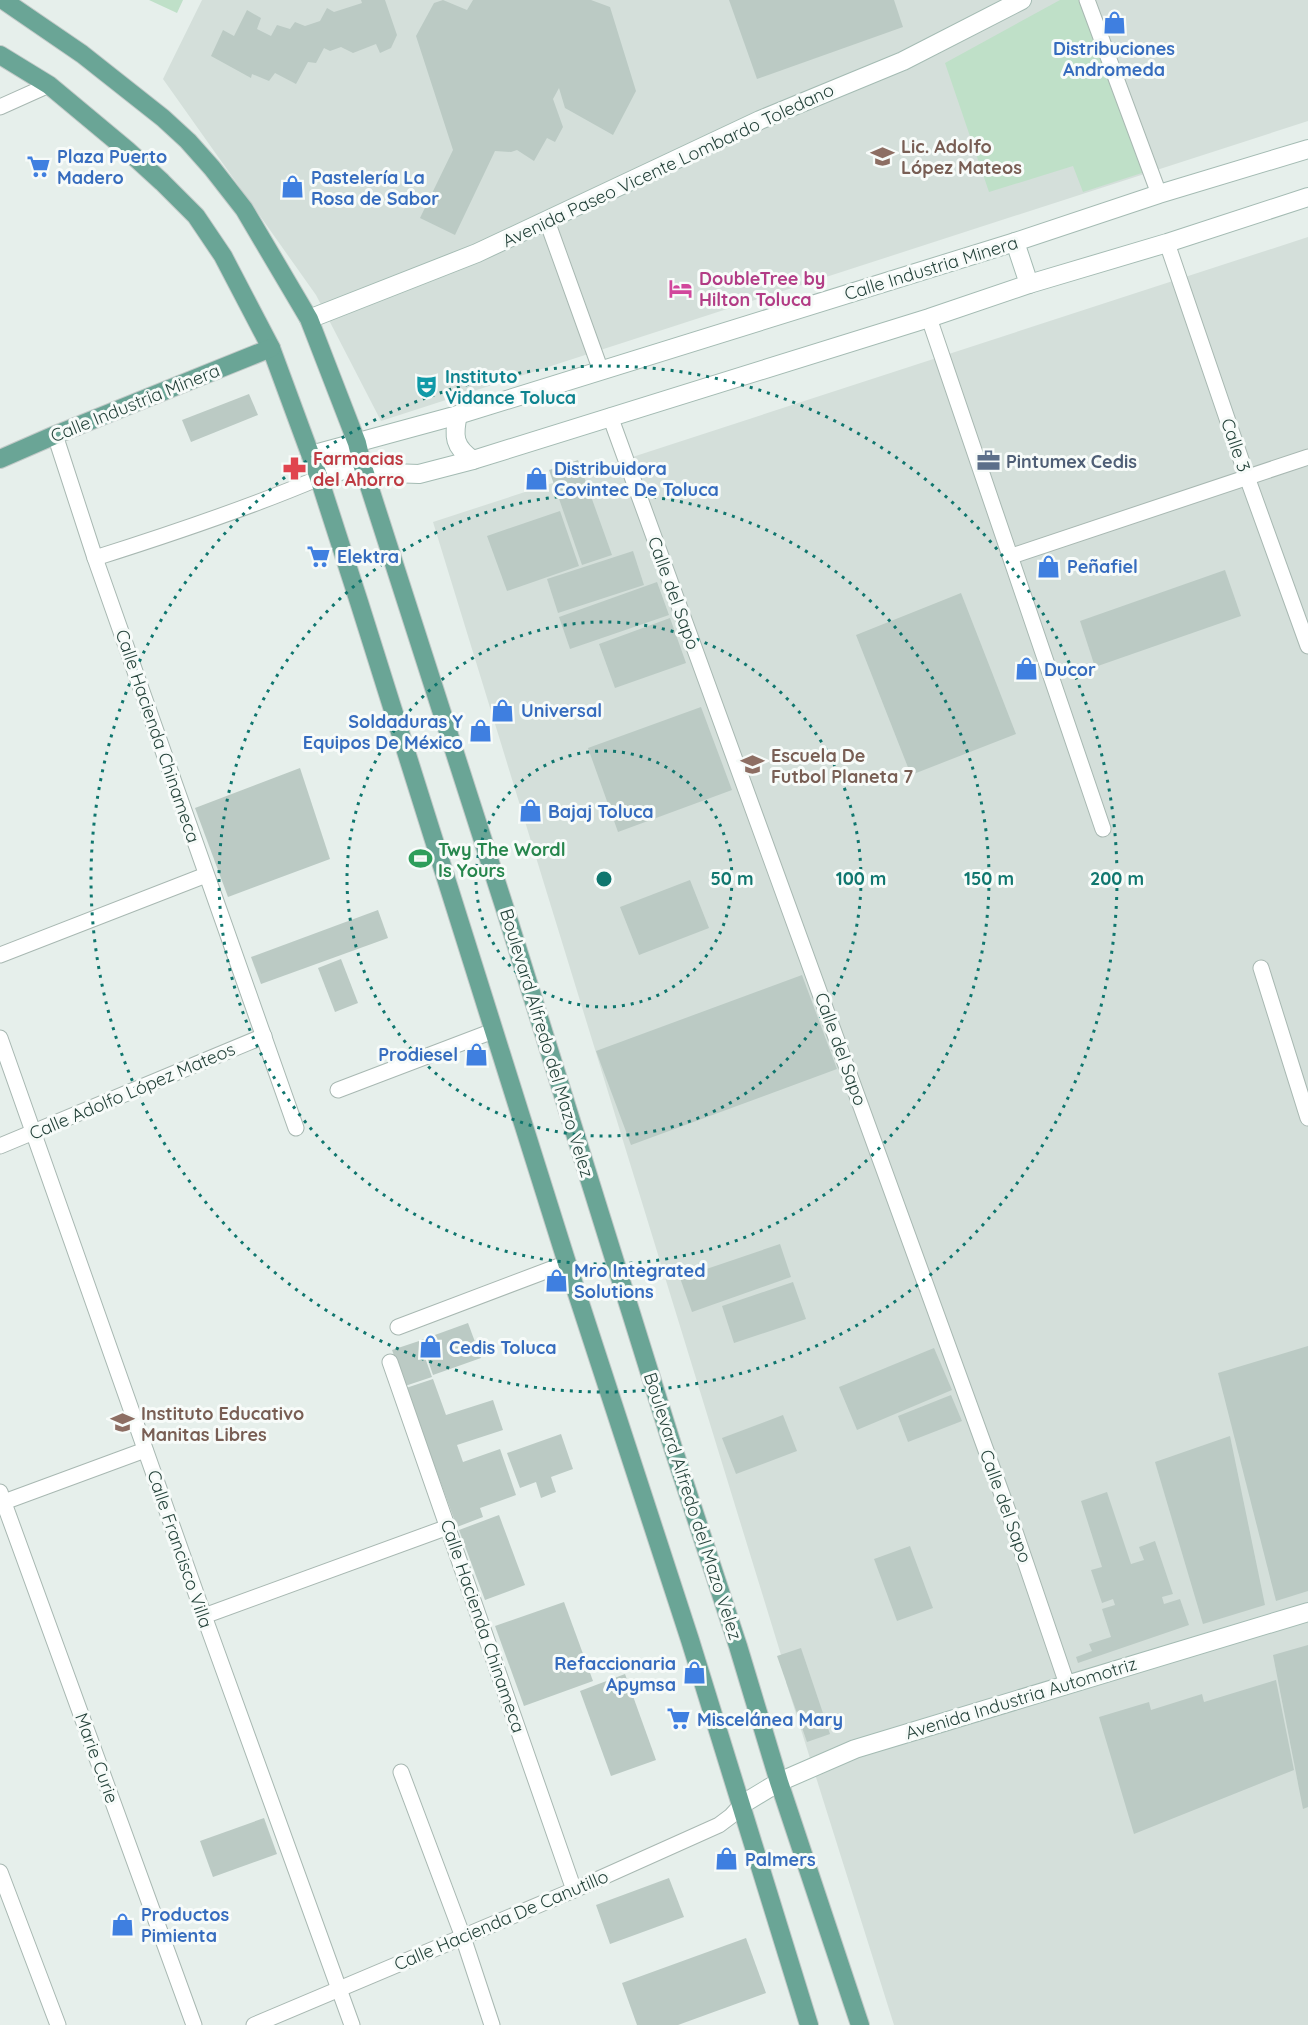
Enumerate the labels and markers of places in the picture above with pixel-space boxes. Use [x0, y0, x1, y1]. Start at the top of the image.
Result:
shop icon: Distribuciones Andromeda [1101, 9, 1127, 35]
place label: Distribuciones Andromeda [1053, 37, 1175, 81]
place label: Lic. Adolfo López Mateos [901, 135, 1022, 179]
school or university icon: Lic. Adolfo López Mateos [870, 143, 896, 169]
place label: Plaza Puerto Madero [57, 145, 167, 189]
supermarket icon: Plaza Puerto Madero [26, 153, 52, 179]
place label: Pastelería La Rosa de Sabor [311, 166, 439, 210]
shop icon: Pastelería La Rosa de Sabor [280, 174, 306, 200]
place label: DoubleTree by Hilton Toluca [699, 267, 825, 311]
hotel icon: DoubleTree by Hilton Toluca [668, 275, 694, 301]
place label: Instituto Vidance Toluca [445, 365, 576, 409]
theatre icon: Instituto Vidance Toluca [414, 373, 440, 399]
place label: Farmacias del Ahorro [313, 447, 405, 491]
office icon: Pintumex Cedis [975, 448, 1001, 474]
place label: Pintumex Cedis [1006, 450, 1137, 473]
pharmacy icon: Farmacias del Ahorro [282, 455, 308, 481]
place label: Distribuidora Covintec De Toluca [554, 457, 719, 501]
shop icon: Distribuidora Covintec De Toluca [523, 465, 549, 491]
supermarket icon: Elektra [306, 543, 332, 569]
place label: Elektra [337, 545, 399, 568]
shop icon: Peñafiel [1036, 553, 1062, 579]
place label: Peñafiel [1067, 555, 1138, 578]
shop icon: Ducor [1013, 656, 1039, 682]
place label: Ducor [1044, 658, 1096, 681]
shop icon: Universal [490, 697, 516, 723]
place label: Universal [521, 699, 602, 722]
place label: Soldaduras Y Equipos De México [303, 710, 463, 754]
shop icon: Soldaduras Y Equipos De México [468, 718, 494, 744]
place label: Escuela De Futbol Planeta 7 [771, 744, 913, 788]
school or university icon: Escuela De Futbol Planeta 7 [740, 752, 766, 778]
shop icon: Bajaj Toluca [517, 798, 543, 824]
place label: Bajaj Toluca [548, 800, 654, 823]
place label: Twy The Wordl Is Yours [438, 838, 566, 882]
sports icon: Twy The Wordl Is Yours [407, 846, 433, 872]
centre of rings [594, 869, 614, 889]
shop icon: Prodiesel [463, 1041, 489, 1067]
place label: Prodiesel [378, 1043, 458, 1066]
place label: Mro Integrated Solutions [574, 1259, 706, 1303]
shop icon: Mro Integrated Solutions [543, 1267, 569, 1293]
shop icon: Cedis Toluca [418, 1334, 444, 1360]
place label: Cedis Toluca [449, 1336, 557, 1359]
place label: Instituto Educativo Manitas Libres [141, 1402, 304, 1446]
school or university icon: Instituto Educativo Manitas Libres [110, 1410, 136, 1436]
place label: Refaccionaria Apymsa [554, 1652, 676, 1696]
shop icon: Refaccionaria Apymsa [681, 1660, 707, 1686]
supermarket icon: Miscelánea Mary [666, 1706, 692, 1732]
place label: Miscelánea Mary [697, 1708, 843, 1731]
shop icon: Palmers [714, 1846, 740, 1872]
place label: Palmers [745, 1848, 816, 1871]
place label: Productos Pimienta [141, 1903, 230, 1947]
shop icon: Productos Pimienta [110, 1911, 136, 1937]

